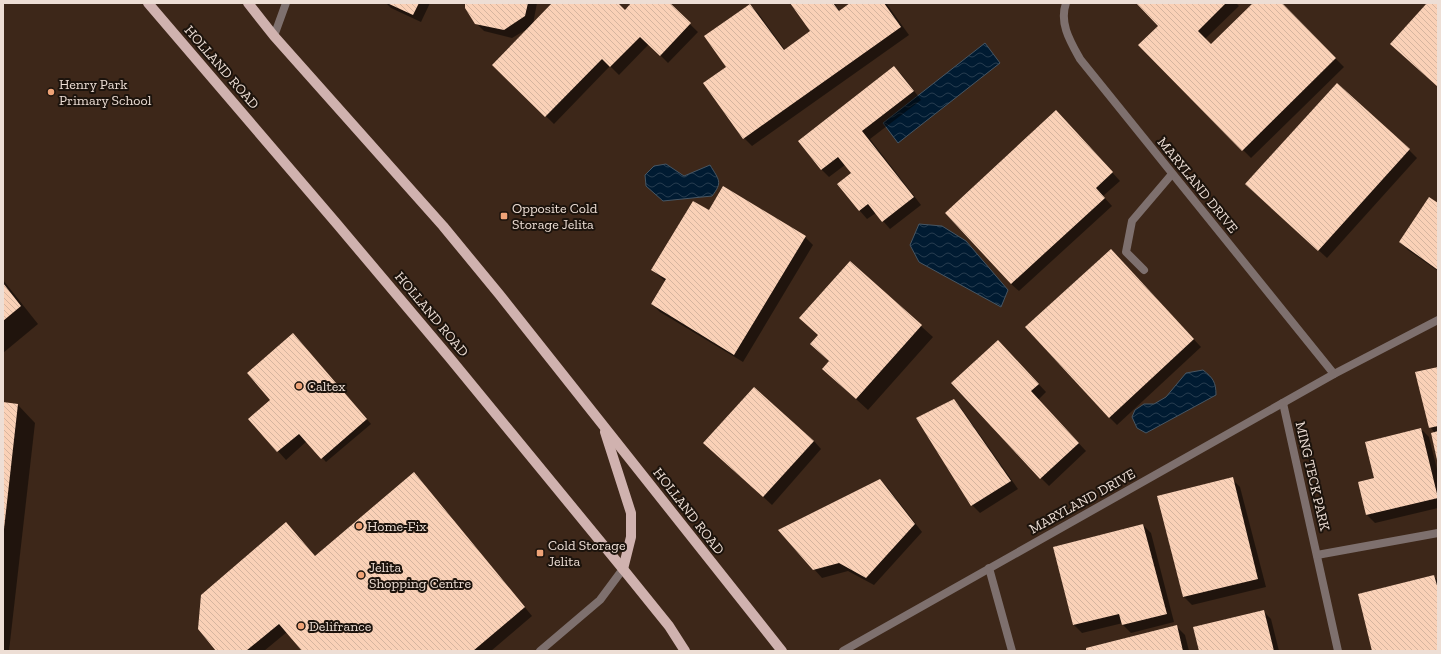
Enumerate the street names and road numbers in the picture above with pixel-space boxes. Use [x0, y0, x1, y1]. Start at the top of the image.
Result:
street label: HOLLAND ROAD [181, 22, 263, 113]
street label: MARYLAND DRIVE [1154, 134, 1242, 237]
street label: HOLLAND ROAD [391, 268, 472, 360]
street label: MING TECK PARK [1292, 420, 1333, 532]
street label: HOLLAND ROAD [649, 465, 728, 558]
street label: MARYLAND DRIVE [1026, 465, 1138, 538]

